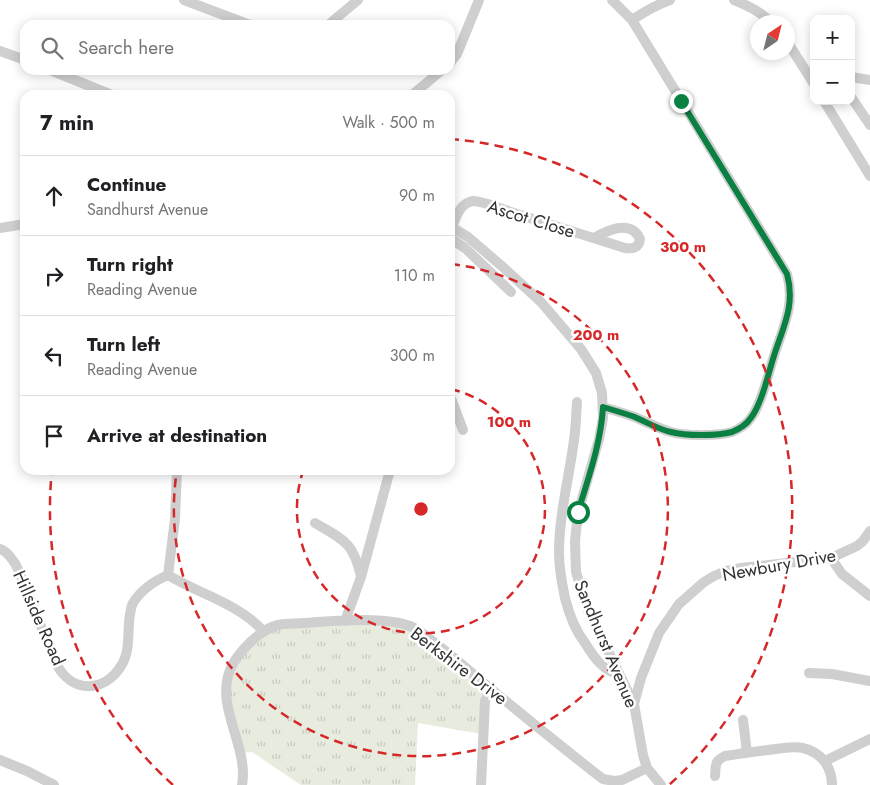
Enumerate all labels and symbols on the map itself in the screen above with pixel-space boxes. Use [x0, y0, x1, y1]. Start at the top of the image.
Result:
north arrow [750, 15, 795, 60]
route end [670, 90, 693, 113]
street label: Ascot Close [484, 193, 578, 245]
text: 300 m [660, 236, 706, 258]
text: 200 m [573, 324, 619, 346]
text: 100 m [487, 411, 531, 433]
centre of rings [412, 500, 430, 518]
route start [567, 501, 590, 524]
street label: Newbury Drive [720, 542, 838, 588]
street label: Hillside Road [6, 566, 72, 670]
street label: Sandhurst Avenue [567, 576, 645, 712]
street label: Berkshire Drive [405, 621, 513, 711]

